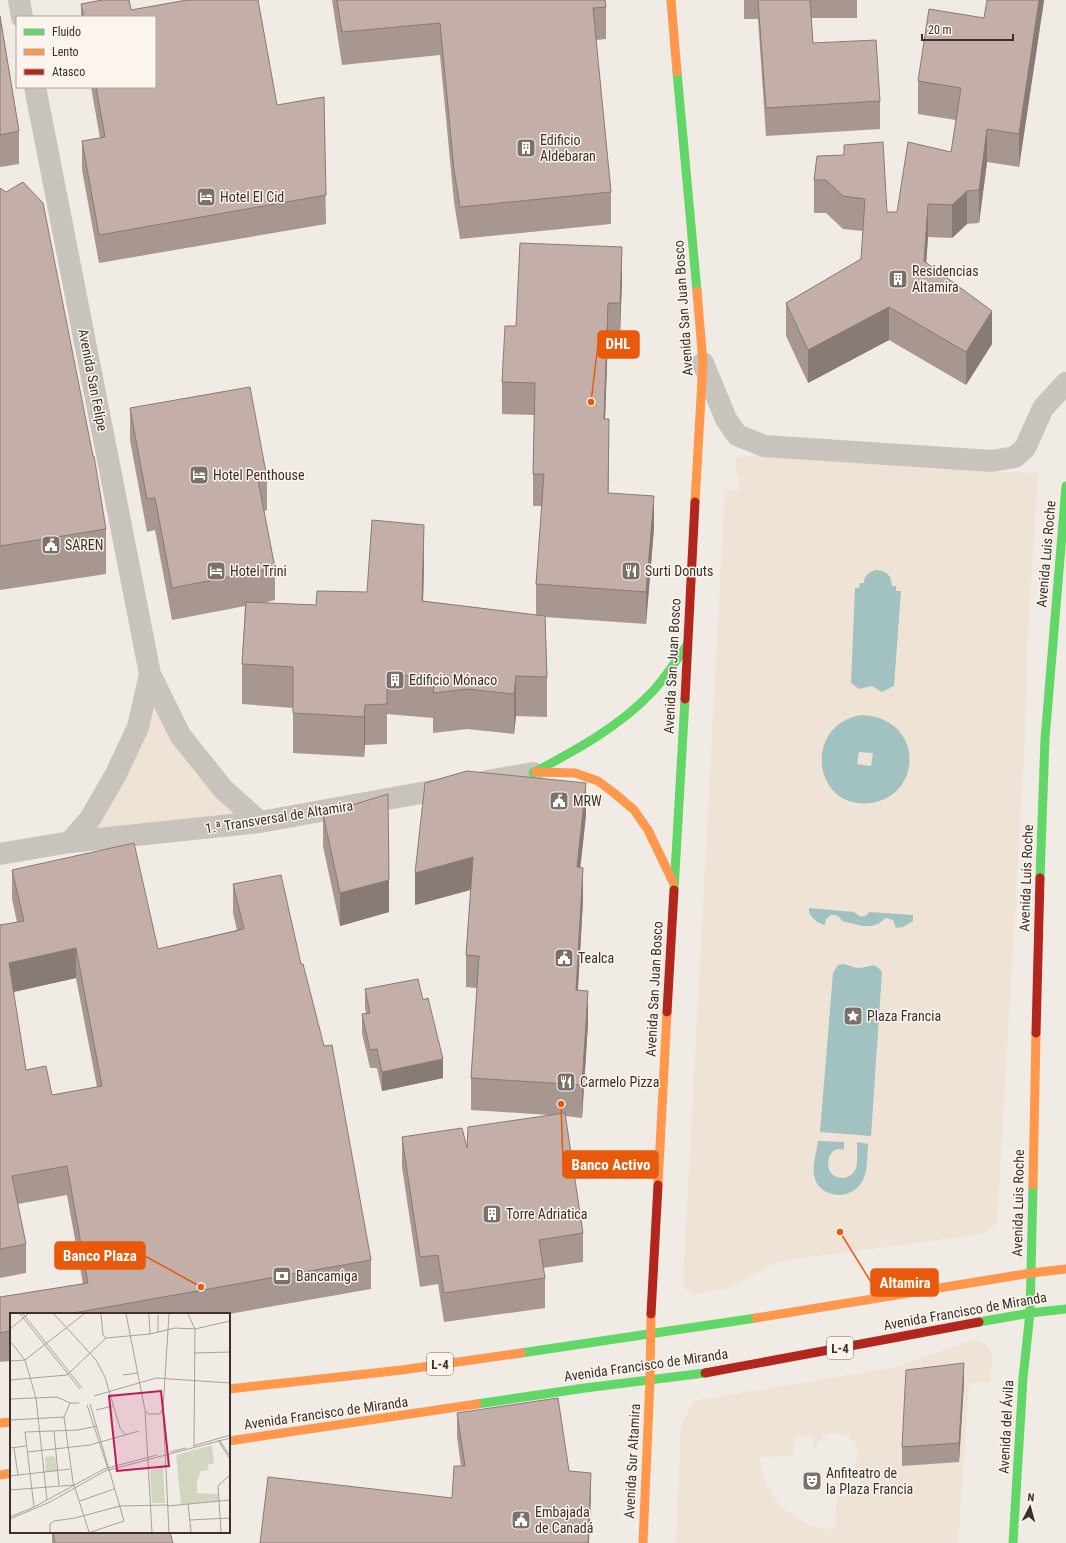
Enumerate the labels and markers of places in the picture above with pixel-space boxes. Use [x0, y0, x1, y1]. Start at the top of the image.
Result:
place label: Edificio Aldebaran [540, 132, 596, 164]
building icon: Edificio Aldebaran [515, 137, 537, 159]
hotel icon: Hotel El Cid [195, 186, 217, 208]
place label: Hotel El Cid [220, 189, 284, 205]
place label: Residencias Altamira [912, 263, 979, 295]
building icon: Residencias Altamira [887, 268, 909, 290]
callout: DHL [598, 331, 639, 358]
hotel icon: Hotel Penthouse [188, 464, 210, 486]
place label: Hotel Penthouse [213, 467, 305, 483]
public building icon: SAREN [40, 534, 62, 556]
place label: SAREN [65, 537, 103, 553]
hotel icon: Hotel Trini [205, 560, 227, 582]
restaurant icon: Surti Donuts [620, 560, 642, 582]
place label: Hotel Trini [230, 563, 287, 579]
place label: Surti Donuts [645, 563, 713, 579]
building icon: Edificio Mónaco [384, 669, 406, 691]
place label: Edificio Mónaco [409, 672, 497, 688]
public building icon: MRW [548, 790, 570, 812]
place label: MRW [573, 793, 602, 809]
public building icon: Tealca [553, 947, 575, 969]
place label: Tealca [578, 950, 614, 966]
place icon: Plaza Francia [842, 1005, 864, 1027]
place label: Plaza Francia [867, 1008, 941, 1024]
restaurant icon: Carmelo Pizza [555, 1071, 577, 1093]
place label: Carmelo Pizza [580, 1074, 659, 1090]
callout: Banco Activo [563, 1151, 658, 1178]
building icon: Torre Adriatica [481, 1203, 503, 1225]
place label: Torre Adriatica [506, 1206, 588, 1222]
callout: Banco Plaza [55, 1242, 145, 1269]
bank icon: Bancamiga [271, 1265, 293, 1287]
place label: Bancamiga [296, 1268, 358, 1284]
callout: Altamira [871, 1269, 938, 1296]
place label: Anfiteatro de la Plaza Francia [826, 1465, 913, 1497]
theatre icon: Anfiteatro de la Plaza Francia [801, 1470, 823, 1492]
place label: Embajada de Canadá [535, 1504, 594, 1536]
public building icon: Embajada de Canadá [510, 1509, 532, 1531]

